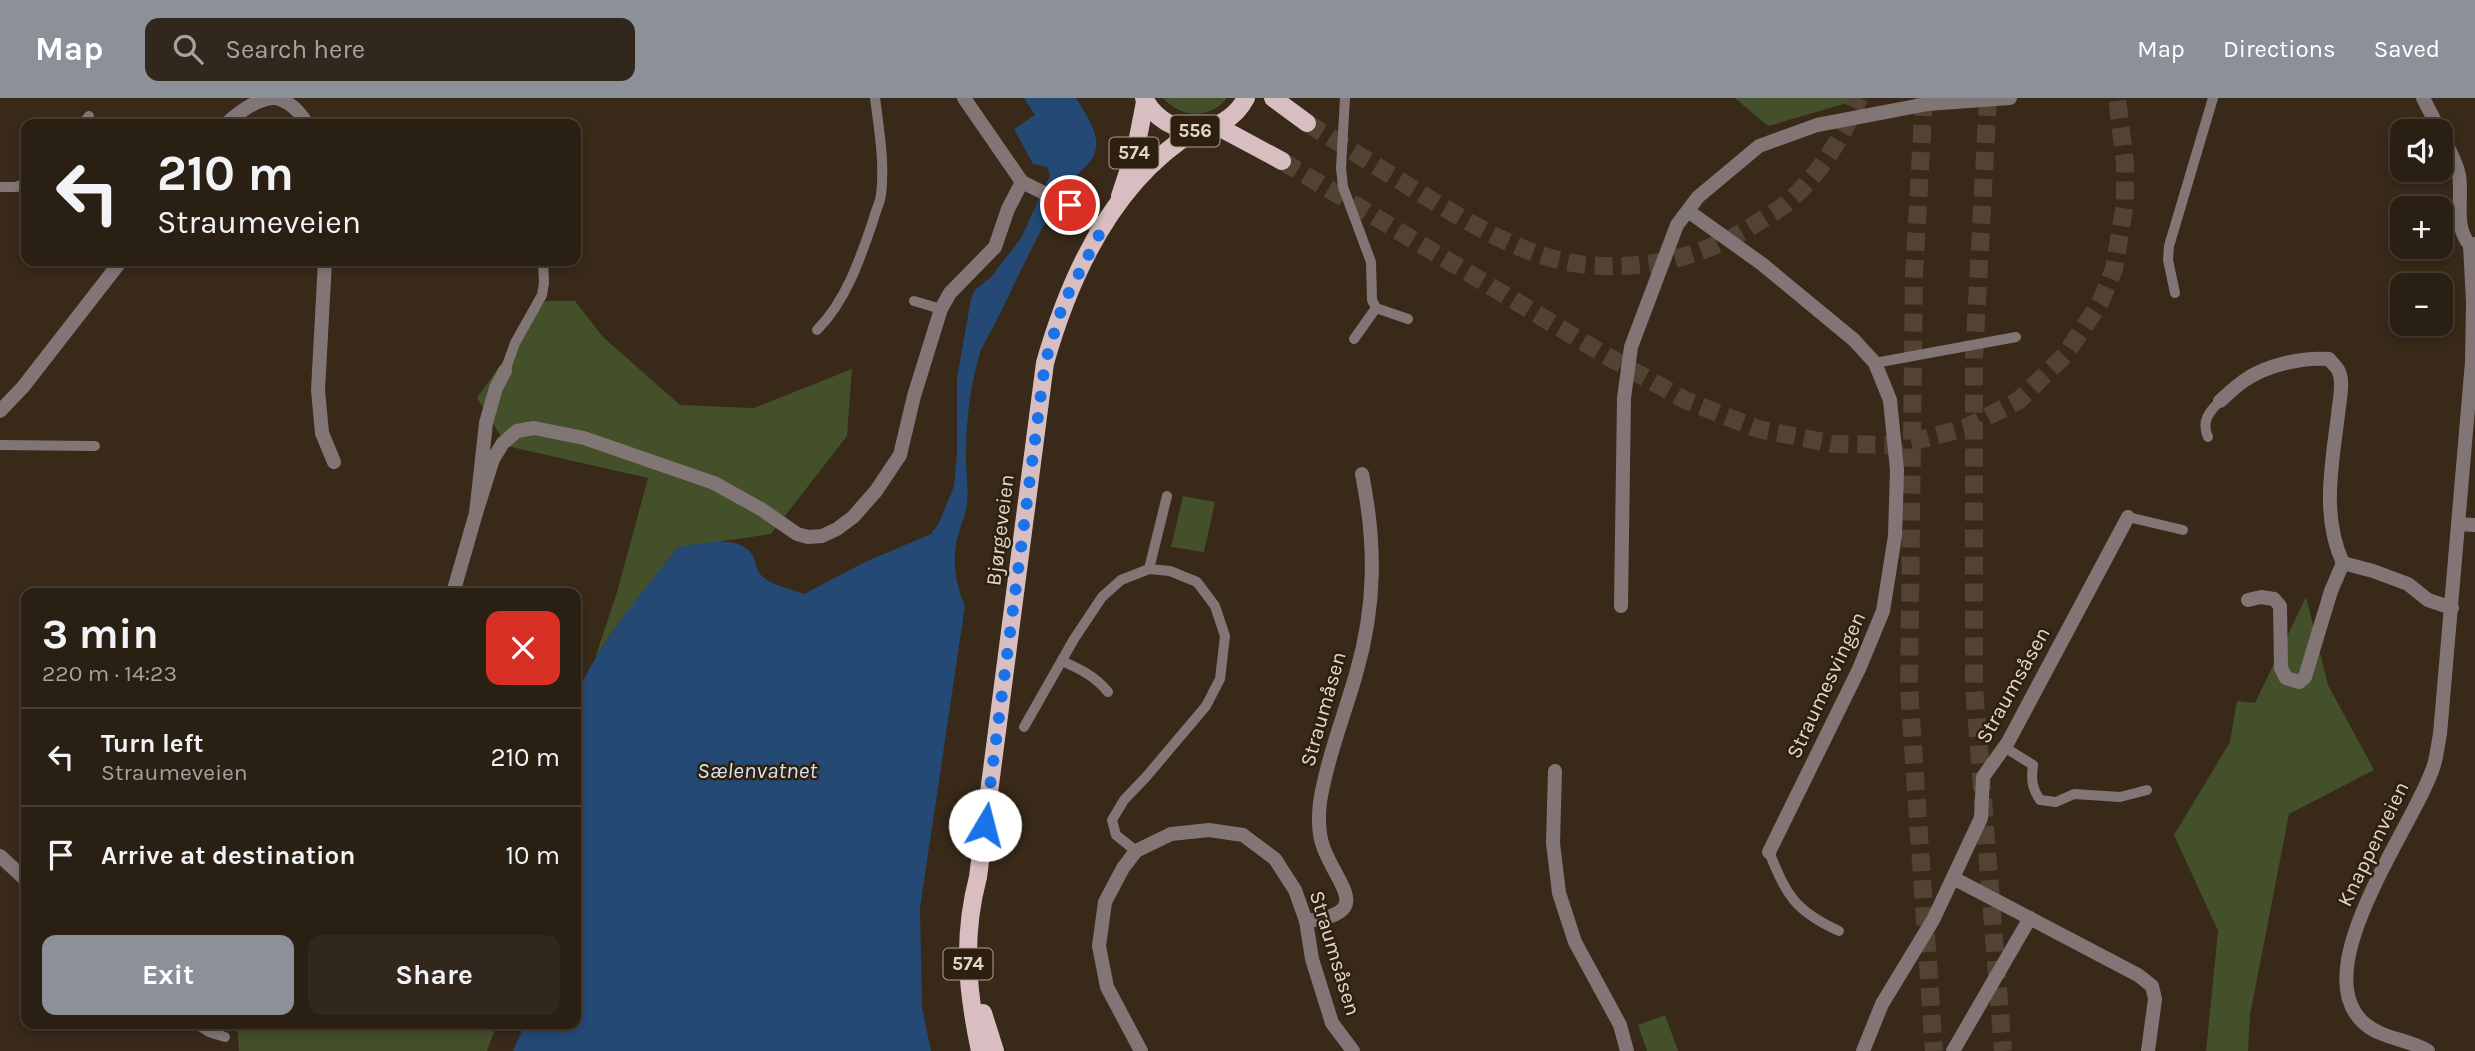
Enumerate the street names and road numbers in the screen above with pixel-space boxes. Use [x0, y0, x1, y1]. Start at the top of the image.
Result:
road number: 556 [1170, 116, 1220, 146]
road number: 574 [1110, 138, 1158, 168]
street label: Bjørgeveien [981, 473, 1019, 587]
street label: Straumesvingen [1782, 608, 1870, 762]
street label: Straumsåsen [1971, 623, 2055, 747]
street label: Straumåsen [1295, 649, 1351, 769]
street label: Knappenveien [2332, 778, 2414, 910]
street label: Straumsåsen [1305, 888, 1365, 1018]
road number: 574 [944, 948, 992, 979]

